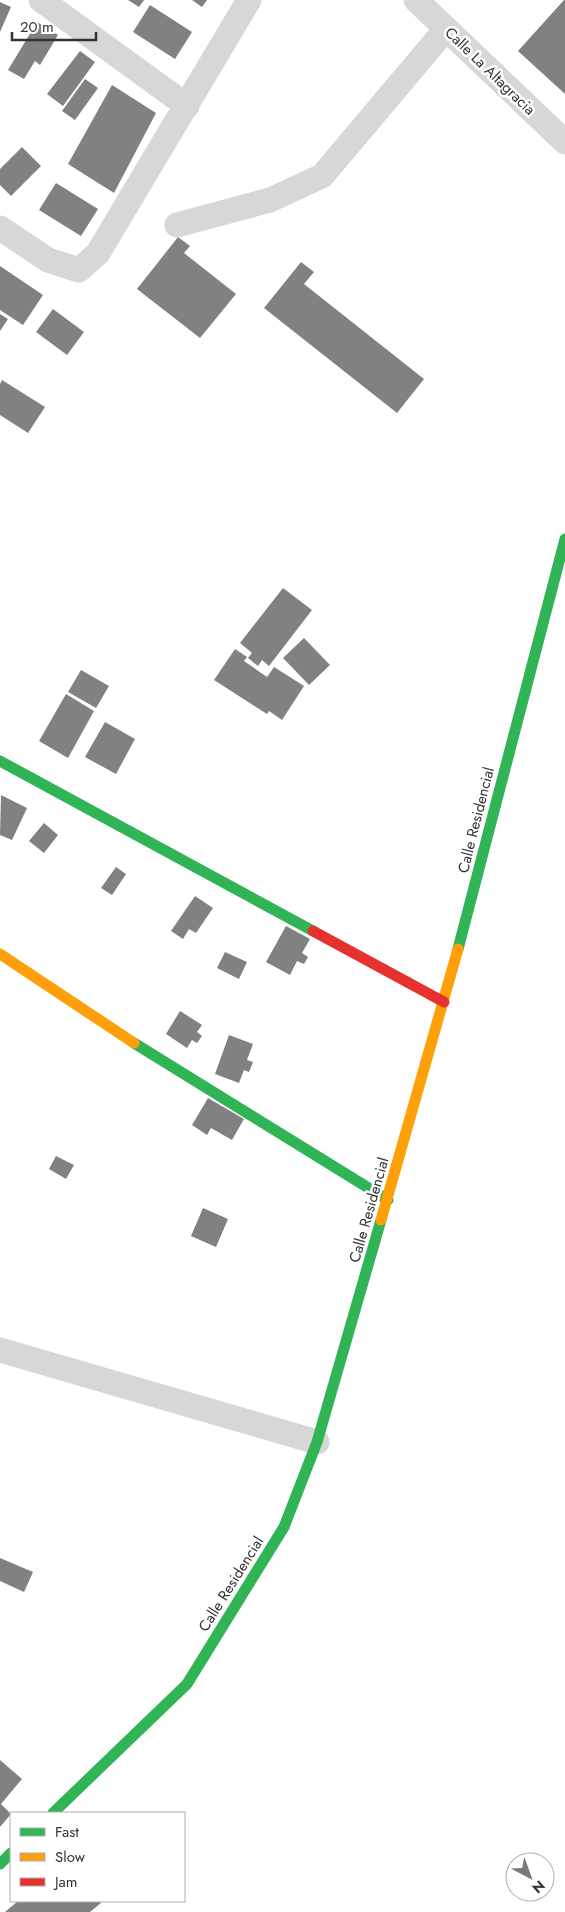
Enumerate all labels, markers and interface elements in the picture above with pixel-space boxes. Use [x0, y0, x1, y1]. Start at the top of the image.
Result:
scale bar [12, 10, 96, 42]
text: 20 m [20, 16, 54, 38]
street label: Calle La Altagracia [440, 22, 540, 120]
street label: Calle Residencial [452, 765, 500, 875]
street label: Calle Residencial [343, 1155, 395, 1265]
street label: Calle Residencial [193, 1532, 269, 1636]
legend [10, 1812, 185, 1902]
text: Fast [55, 1821, 79, 1843]
text: Slow [55, 1846, 86, 1868]
north arrow [505, 1852, 555, 1902]
text: Jam [53, 1871, 78, 1893]
text: N [528, 1876, 549, 1898]

